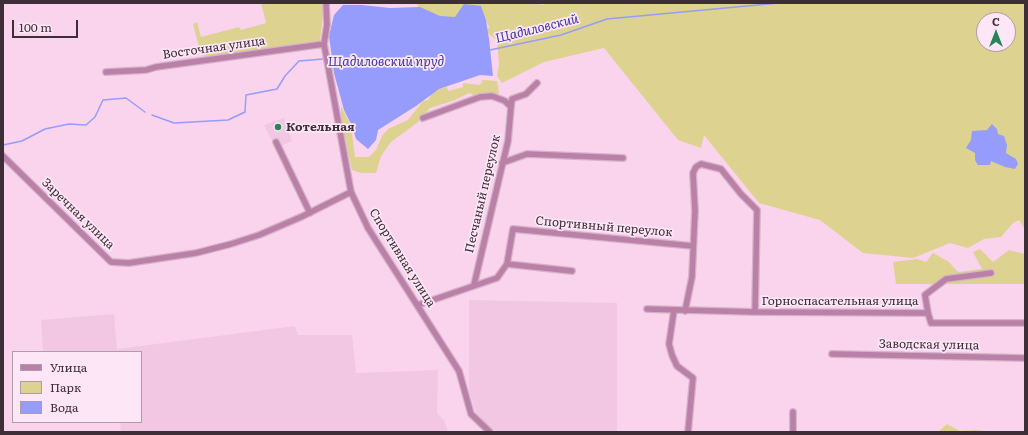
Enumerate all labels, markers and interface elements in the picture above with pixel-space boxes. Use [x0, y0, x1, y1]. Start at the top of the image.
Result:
water label: Щадиловский [494, 11, 580, 47]
scale bar [14, 12, 80, 38]
north arrow [976, 12, 1016, 52]
text: С [992, 13, 1000, 29]
text: 100 m [19, 18, 52, 36]
street label: Восточная улица [162, 34, 266, 62]
water label: Щадиловский пруд [328, 54, 444, 70]
place label: Котельная [286, 120, 355, 134]
marker: Котельная [273, 122, 283, 132]
street label: Песчаный переулок [462, 133, 504, 255]
street label: Заречная улица [39, 176, 117, 252]
street label: Спортивная улица [366, 206, 438, 310]
street label: Спортивный переулок [535, 214, 673, 240]
street label: Горноспасательная улица [761, 294, 919, 308]
street label: Заводская улица [879, 337, 979, 353]
legend [12, 351, 142, 423]
text: Улица [50, 358, 87, 376]
text: Парк [50, 378, 81, 396]
text: Вода [50, 398, 79, 416]

